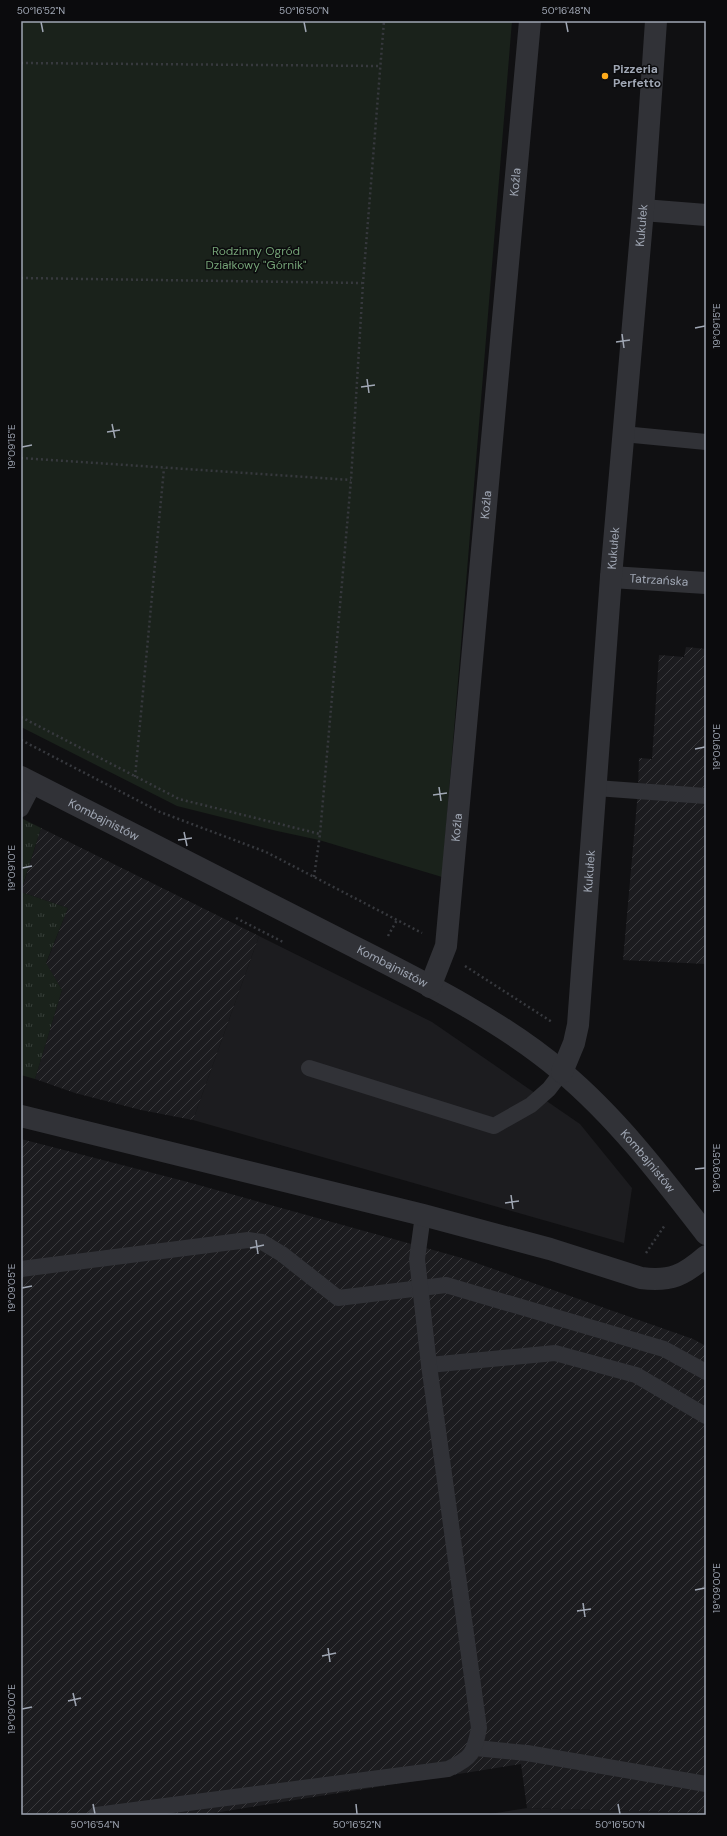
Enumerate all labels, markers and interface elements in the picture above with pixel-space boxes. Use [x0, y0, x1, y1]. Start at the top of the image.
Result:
text: 50°16'52"N [17, 4, 65, 17]
text: 50°16'50"N [279, 4, 329, 17]
text: 50°16'48"N [542, 4, 590, 17]
place label: Pizzeria Perfetto [613, 61, 661, 91]
marker: Pizzeria Perfetto [600, 71, 610, 81]
street label: Koźla [506, 167, 525, 197]
street label: Kukułek [632, 204, 651, 247]
park label: Rodzinny Ogród Działkowy "Górnik" [205, 243, 307, 273]
text: 19°09'15"E [710, 303, 723, 349]
text: 19°09'15"E [5, 424, 18, 470]
street label: Koźla [477, 490, 495, 520]
street label: Kukułek [604, 526, 623, 570]
street label: Tatrzańska [629, 570, 689, 590]
text: 19°09'10"E [710, 724, 723, 770]
street label: Kombajnistów [65, 795, 142, 844]
street label: Koźla [448, 813, 466, 842]
text: 19°09'10"E [5, 845, 18, 891]
street label: Kukułek [580, 849, 599, 893]
street label: Kombajnistów [354, 941, 431, 991]
street label: Kombajnistów [617, 1126, 679, 1196]
text: 19°09'05"E [710, 1143, 723, 1192]
text: 19°09'05"E [5, 1263, 18, 1312]
text: 19°09'00"E [710, 1563, 723, 1613]
text: 19°09'00"E [5, 1684, 18, 1734]
text: 50°16'54"N [70, 1818, 120, 1831]
text: 50°16'52"N [333, 1818, 381, 1831]
text: 50°16'50"N [595, 1818, 645, 1831]

